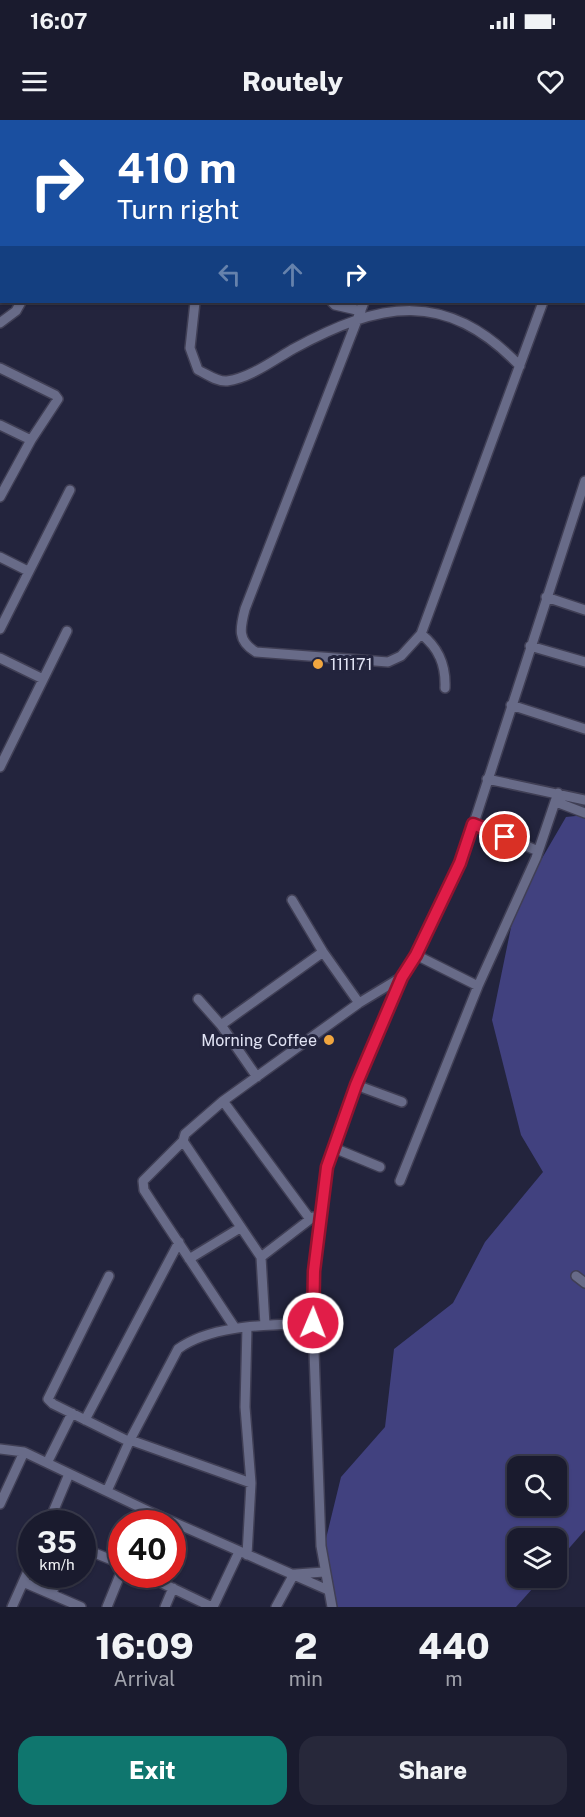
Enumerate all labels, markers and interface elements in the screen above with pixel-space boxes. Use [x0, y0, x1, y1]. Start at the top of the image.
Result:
text: 16:07 [30, 8, 87, 34]
icon: menu [18, 65, 51, 98]
text: Routely [242, 65, 343, 97]
icon: heart [534, 65, 567, 98]
text: 410 m [117, 143, 237, 192]
icon: right [18, 144, 96, 222]
text: Turn right [117, 193, 240, 225]
icon: left [213, 258, 246, 291]
icon: ahead [276, 258, 309, 291]
icon: right [339, 258, 372, 291]
place label: 111171 [330, 655, 372, 674]
marker: 111171 [311, 657, 325, 671]
pin [479, 811, 530, 862]
icon: arrive [488, 820, 521, 853]
place label: Morning Coffee [201, 1031, 317, 1050]
marker: Morning Coffee [322, 1033, 336, 1047]
position arrow [281, 1291, 345, 1355]
map controls [507, 1456, 567, 1588]
button: search [507, 1456, 567, 1516]
speed limit sign: 40 [108, 1510, 186, 1588]
text: 35 [37, 1524, 77, 1560]
button: layers [507, 1528, 567, 1588]
text: km/h [39, 1556, 75, 1573]
text: 16:09 [95, 1625, 194, 1667]
text: 2 [294, 1625, 318, 1667]
text: 440 [418, 1625, 490, 1667]
text: Arrival [114, 1667, 175, 1691]
text: min [289, 1667, 323, 1691]
text: m [445, 1667, 463, 1691]
button: Exit [18, 1736, 287, 1805]
button: Share [299, 1736, 567, 1805]

